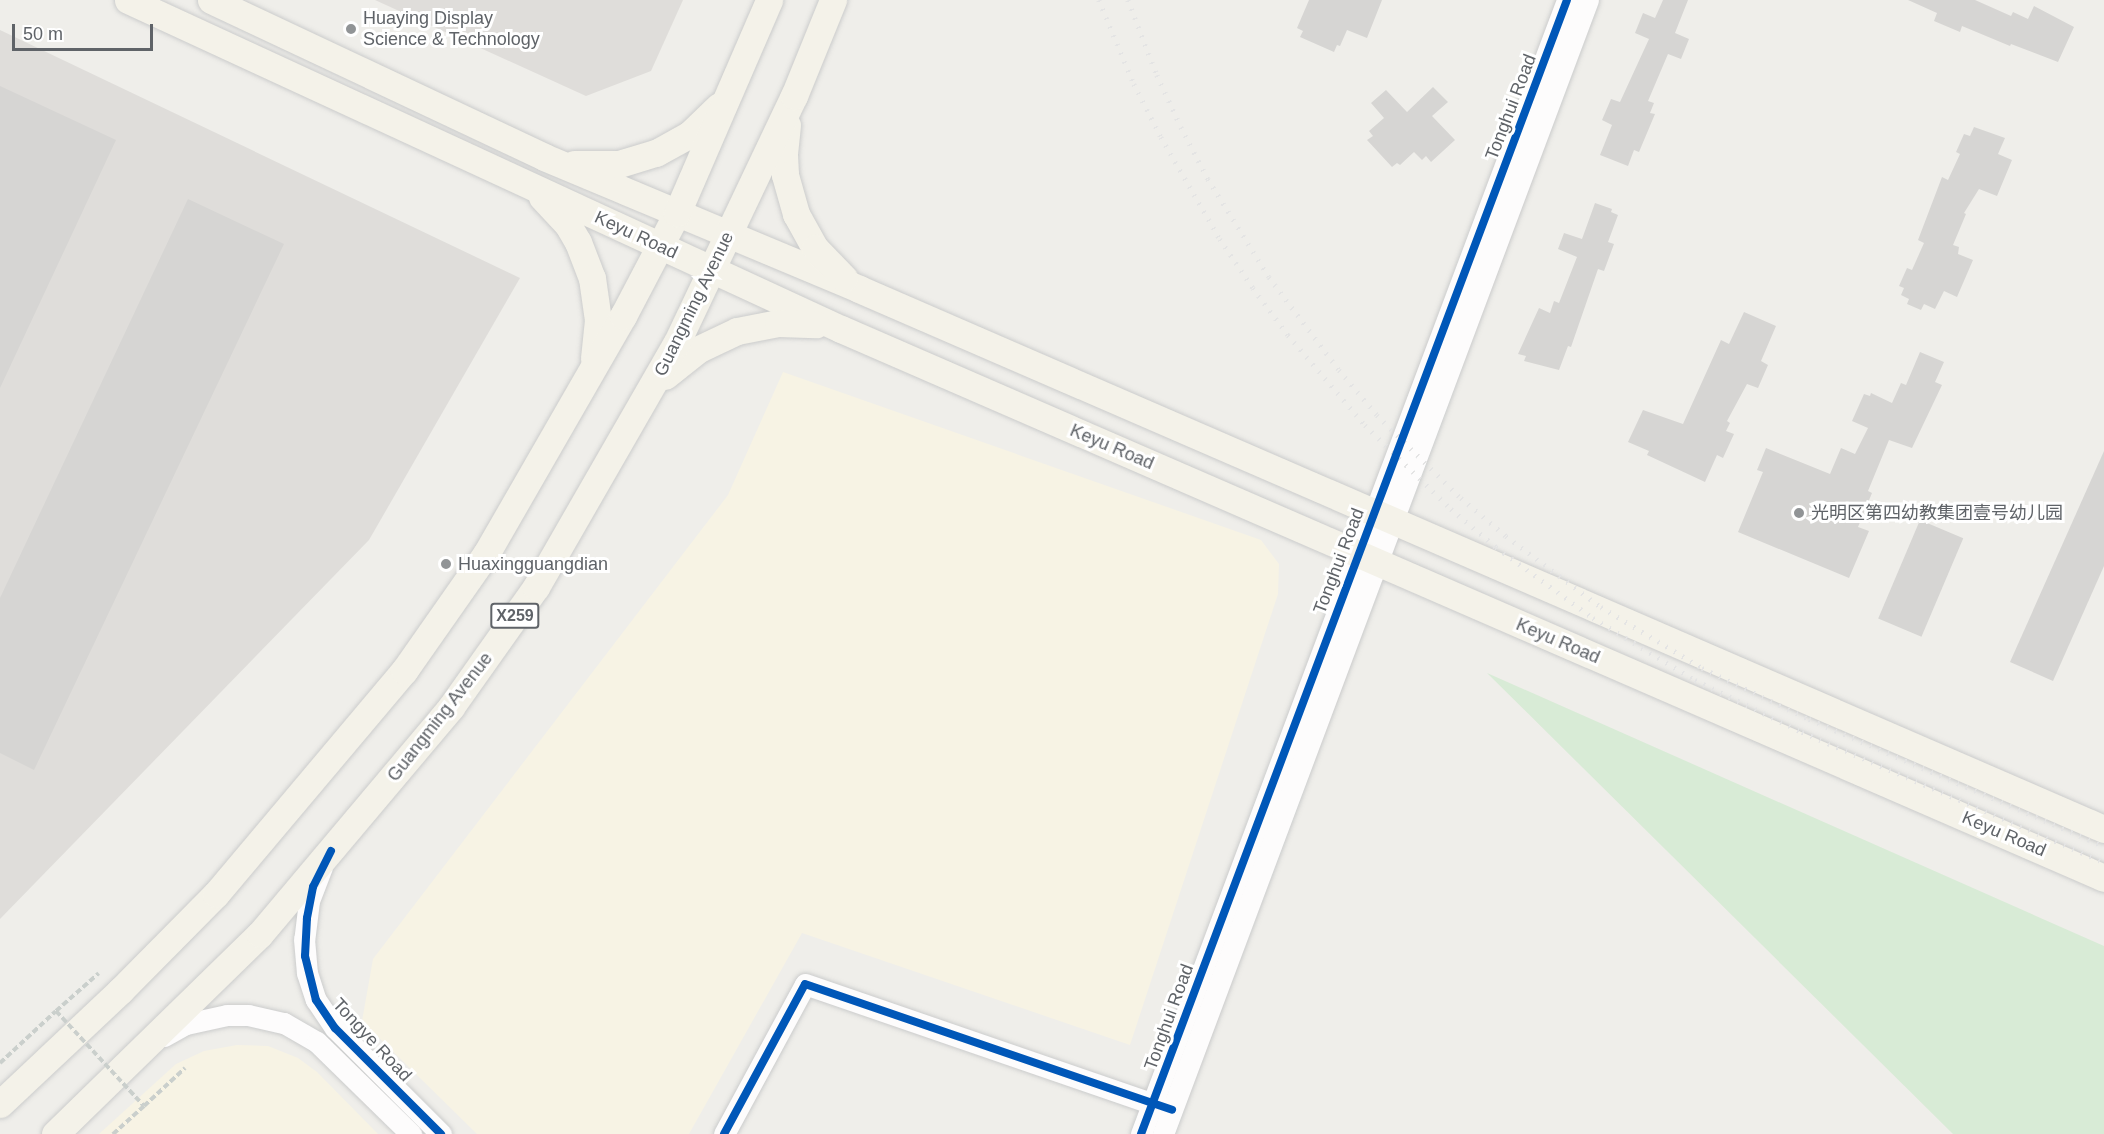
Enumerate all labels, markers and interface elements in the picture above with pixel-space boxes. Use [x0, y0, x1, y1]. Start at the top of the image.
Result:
place label: Huaying Display Science & Technology [363, 8, 540, 50]
scale bar [15, 12, 156, 50]
marker: Huaying Display Science & Technology [344, 22, 358, 36]
text: 50 m [23, 24, 63, 44]
street label: Tonghui Road [1481, 51, 1541, 163]
street label: Keyu Road [591, 206, 681, 264]
street label: Guangming Avenue [649, 228, 739, 380]
street label: Keyu Road [1067, 420, 1157, 474]
place label: 光明区第四幼教集团壹号幼儿园 [1811, 502, 2063, 524]
street label: Tonghui Road [1309, 505, 1369, 617]
marker: 光明区第四幼教集团壹号幼儿园 [1792, 506, 1806, 520]
place label: Huaxingguangdian [458, 553, 608, 575]
marker: Huaxingguangdian [439, 557, 453, 571]
road number: X259 [490, 603, 540, 629]
street label: Keyu Road [1513, 614, 1603, 668]
street label: Guangming Avenue [383, 648, 497, 786]
street label: Keyu Road [1959, 807, 2049, 861]
street label: Tonghui Road [1140, 961, 1198, 1073]
street label: Tongye Road [328, 994, 416, 1086]

